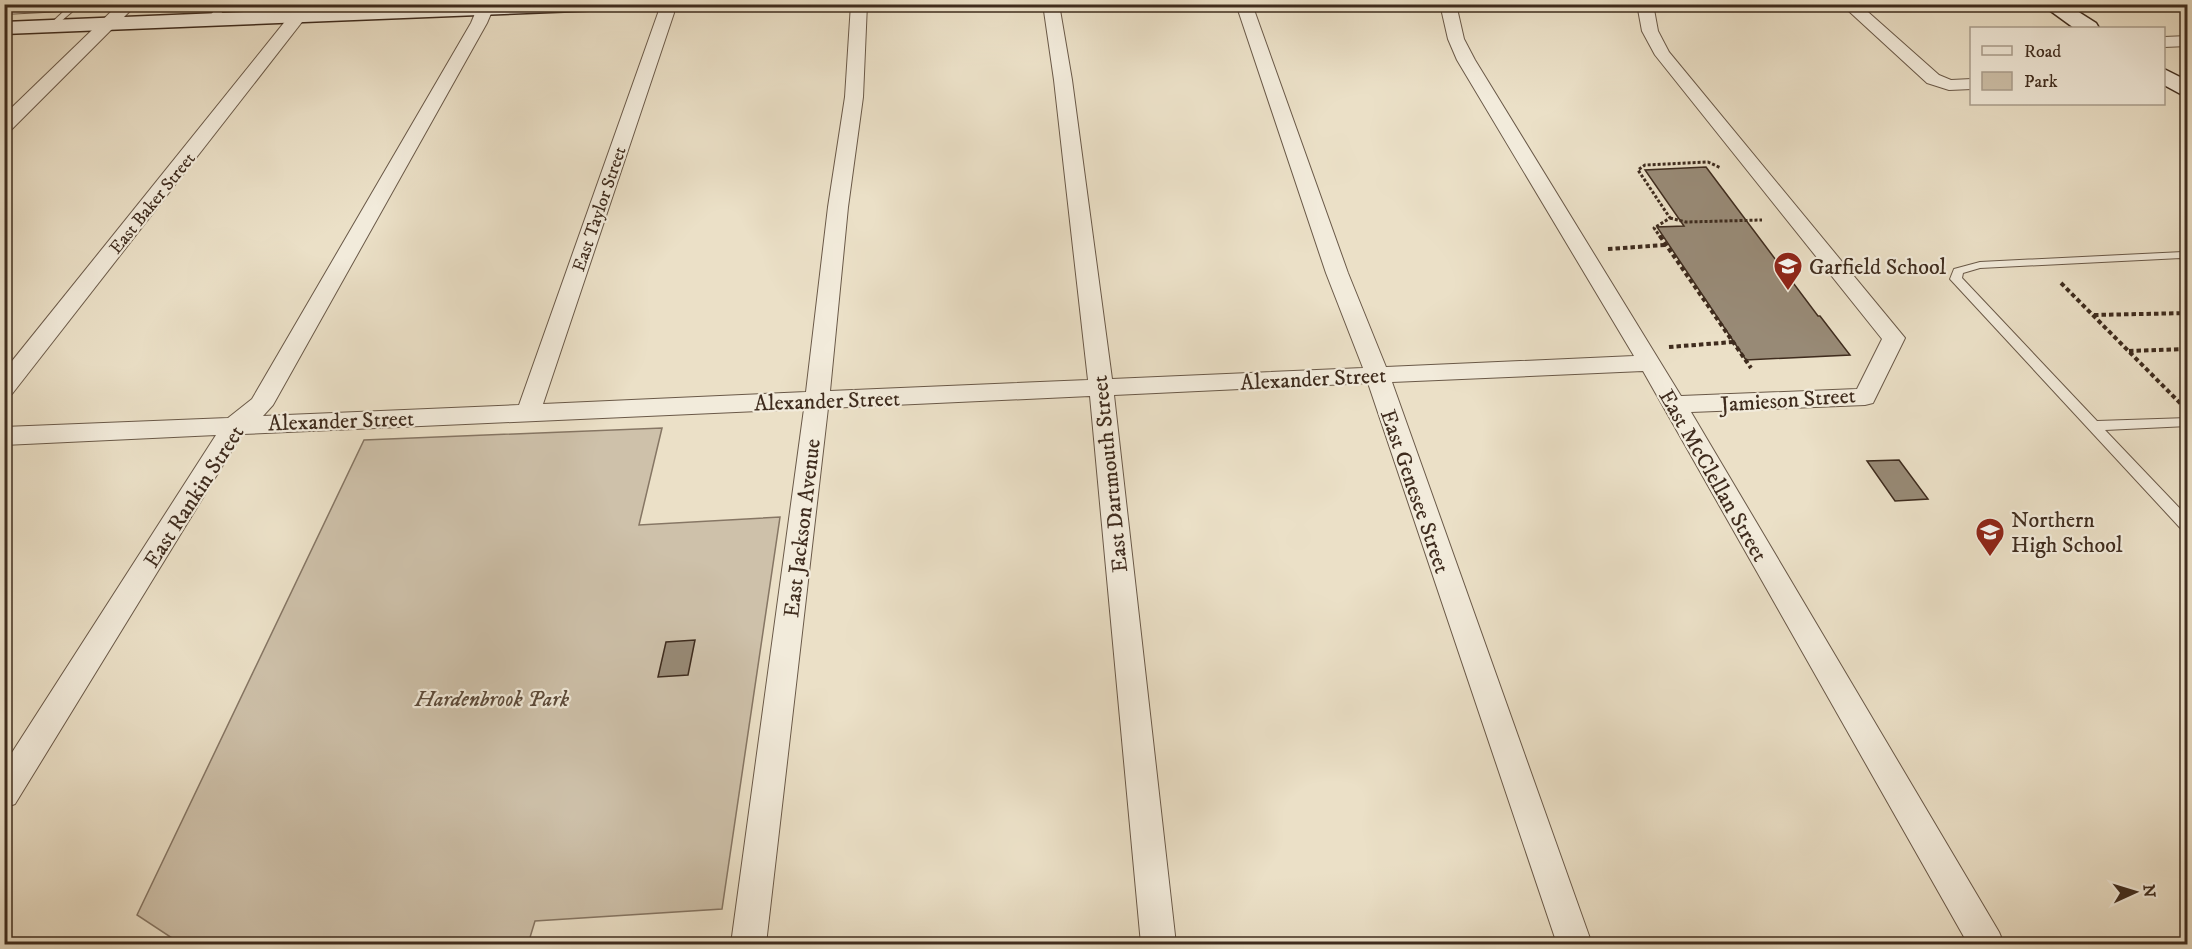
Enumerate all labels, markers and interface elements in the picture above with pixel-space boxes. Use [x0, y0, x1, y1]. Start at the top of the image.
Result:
legend [1970, 27, 2165, 105]
text: Road [2024, 41, 2061, 63]
text: Park [2024, 71, 2058, 93]
street label: East Taylor Street [568, 144, 632, 275]
street label: East Baker Street [105, 148, 201, 259]
school or university icon: Garfield School [1772, 250, 1804, 292]
place label: Garfield School [1809, 254, 1947, 281]
street label: Alexander Street [1239, 362, 1387, 397]
street label: East Dartmouth Street [1087, 374, 1134, 574]
street label: Jamieson Street [1718, 382, 1857, 419]
street label: Alexander Street [753, 385, 901, 418]
street label: East McClellan Street [1652, 385, 1773, 567]
street label: Alexander Street [267, 405, 415, 438]
street label: East Genesee Street [1374, 406, 1455, 577]
street label: East Rankin Street [138, 421, 250, 573]
street label: East Jackson Avenue [778, 437, 827, 619]
place label: Northern High School [2011, 507, 2123, 559]
school or university icon: Northern High School [1974, 516, 2006, 558]
park label: Hardenbrook Park [414, 686, 570, 713]
north arrow [2105, 862, 2165, 922]
text: N [2139, 884, 2159, 898]

